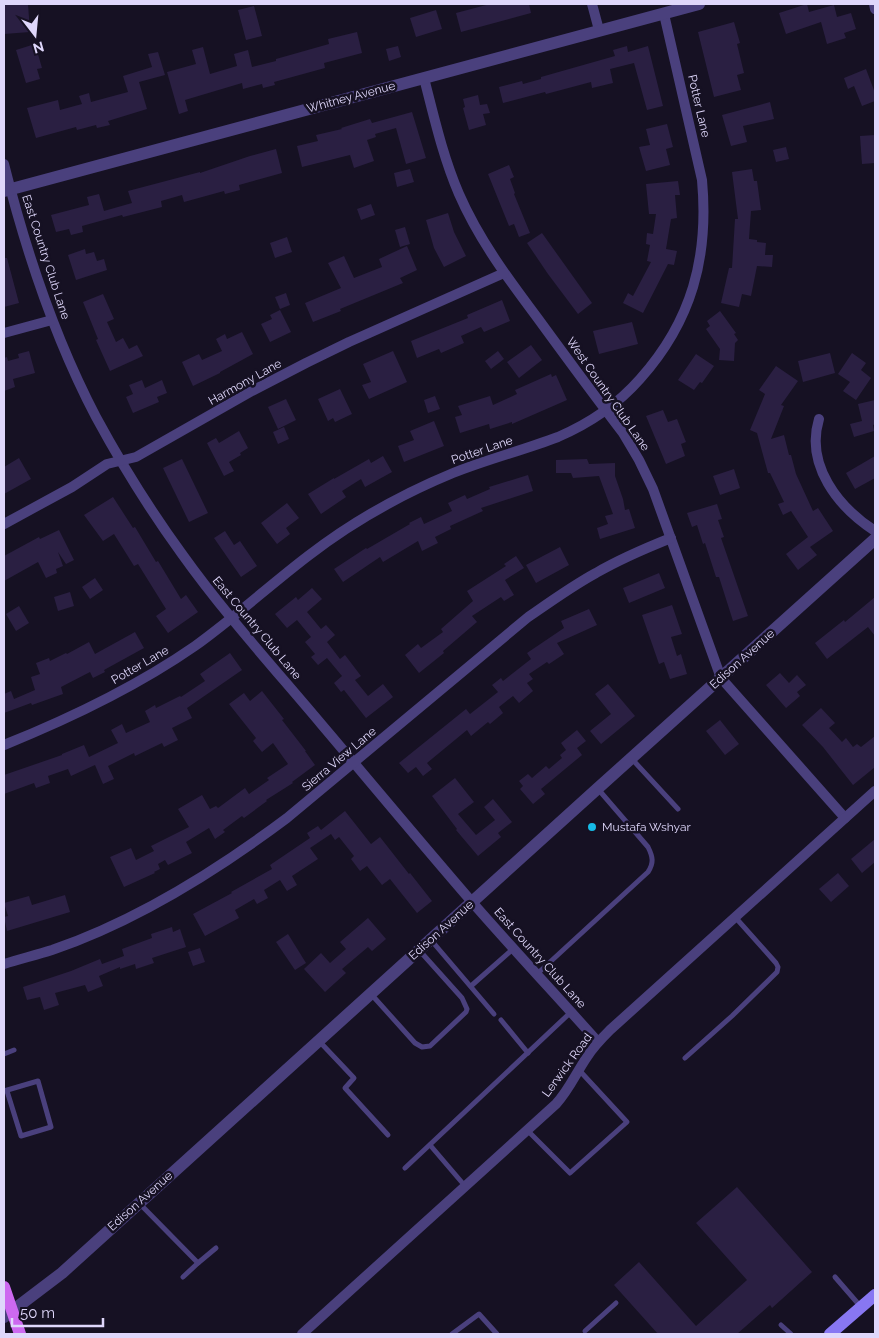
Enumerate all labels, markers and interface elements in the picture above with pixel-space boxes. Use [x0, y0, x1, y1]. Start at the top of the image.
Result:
north arrow [10, 10, 60, 60]
text: N [31, 38, 46, 57]
street label: Potter Lane [685, 73, 713, 139]
street label: Whitney Avenue [305, 78, 397, 116]
street label: East Country Club Lane [19, 193, 73, 321]
street label: West Country Club Lane [563, 335, 653, 453]
street label: Harmony Lane [206, 356, 284, 408]
street label: Potter Lane [449, 433, 515, 467]
street label: East Country Club Lane [210, 574, 304, 682]
street label: Edison Avenue [707, 626, 777, 692]
street label: Potter Lane [109, 643, 171, 687]
street label: Sierra View Lane [299, 724, 379, 794]
place label: Mustafa Wshyar [602, 820, 691, 834]
marker: Mustafa Wshyar [586, 821, 598, 833]
street label: Edison Avenue [406, 897, 476, 963]
street label: East Country Club Lane [491, 905, 589, 1011]
street label: Lerwick Road [539, 1030, 595, 1100]
street label: Edison Avenue [105, 1168, 175, 1234]
scale bar [12, 1296, 104, 1328]
text: 50 m [20, 1304, 55, 1322]

